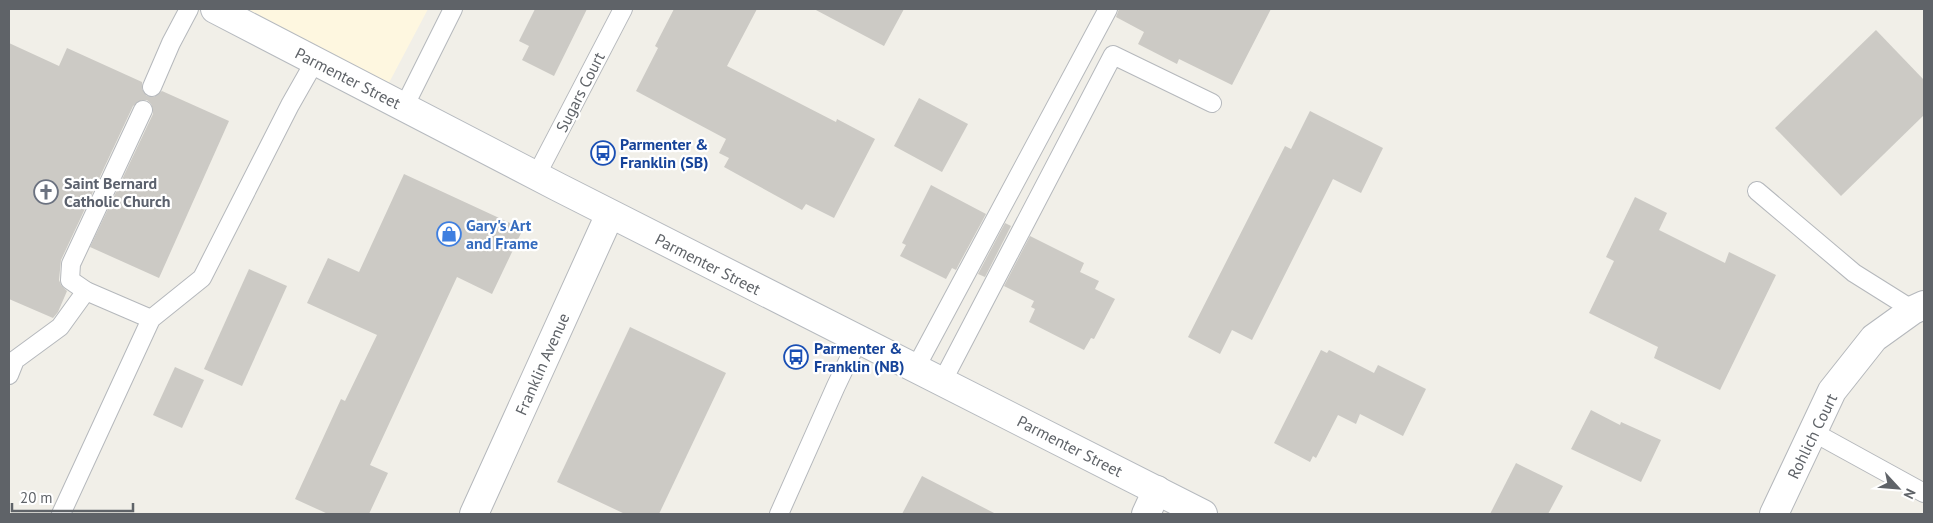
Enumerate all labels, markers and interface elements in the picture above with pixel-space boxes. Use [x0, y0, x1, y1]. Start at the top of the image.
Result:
street label: Parmenter Street [292, 43, 405, 113]
street label: Sugars Court [551, 48, 609, 135]
place label: Parmenter & Franklin (SB) [620, 134, 708, 172]
bus stop icon: Parmenter & Franklin (SB) [590, 140, 616, 166]
place label: Saint Bernard Catholic Church [64, 173, 171, 211]
church icon: Saint Bernard Catholic Church [33, 179, 59, 205]
place label: Gary's Art and Frame [466, 215, 538, 253]
shop icon: Gary's Art and Frame [436, 221, 462, 247]
street label: Parmenter Street [652, 229, 765, 299]
street label: Franklin Avenue [511, 310, 573, 418]
place label: Parmenter & Franklin (NB) [814, 338, 904, 376]
bus stop icon: Parmenter & Franklin (NB) [783, 344, 809, 370]
street label: Rohlich Court [1783, 390, 1841, 482]
street label: Parmenter Street [1014, 411, 1127, 481]
north arrow [1873, 463, 1923, 513]
scale bar [12, 480, 134, 512]
text: N [1900, 486, 1920, 502]
text: 20 m [20, 488, 53, 507]

